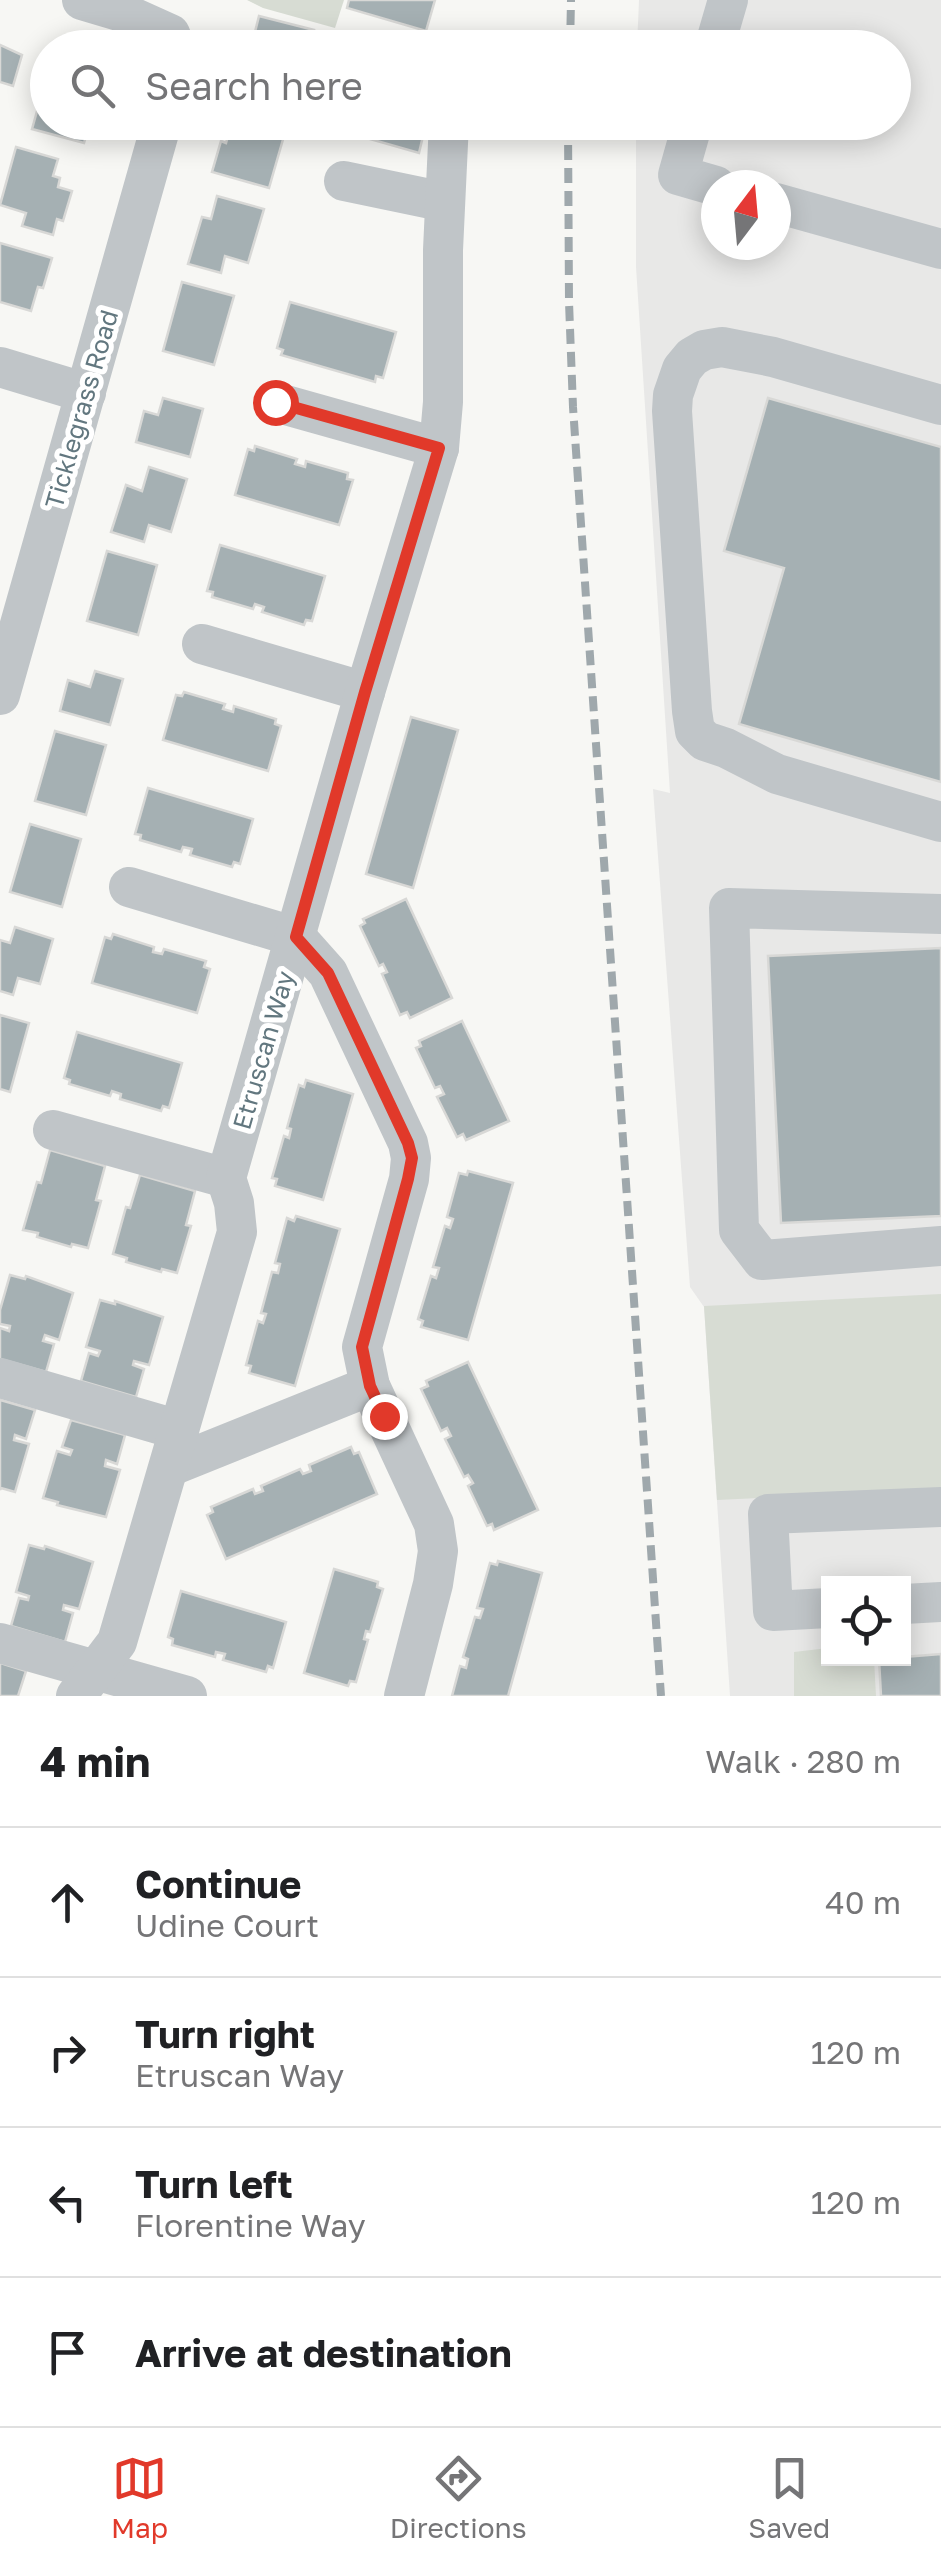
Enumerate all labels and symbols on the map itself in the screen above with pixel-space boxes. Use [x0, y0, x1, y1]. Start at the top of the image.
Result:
north arrow [701, 170, 791, 260]
street label: Ticklegrass Road [38, 306, 124, 512]
route start [253, 380, 299, 426]
street label: Etruscan Way [226, 967, 300, 1133]
route end [362, 1394, 408, 1440]

